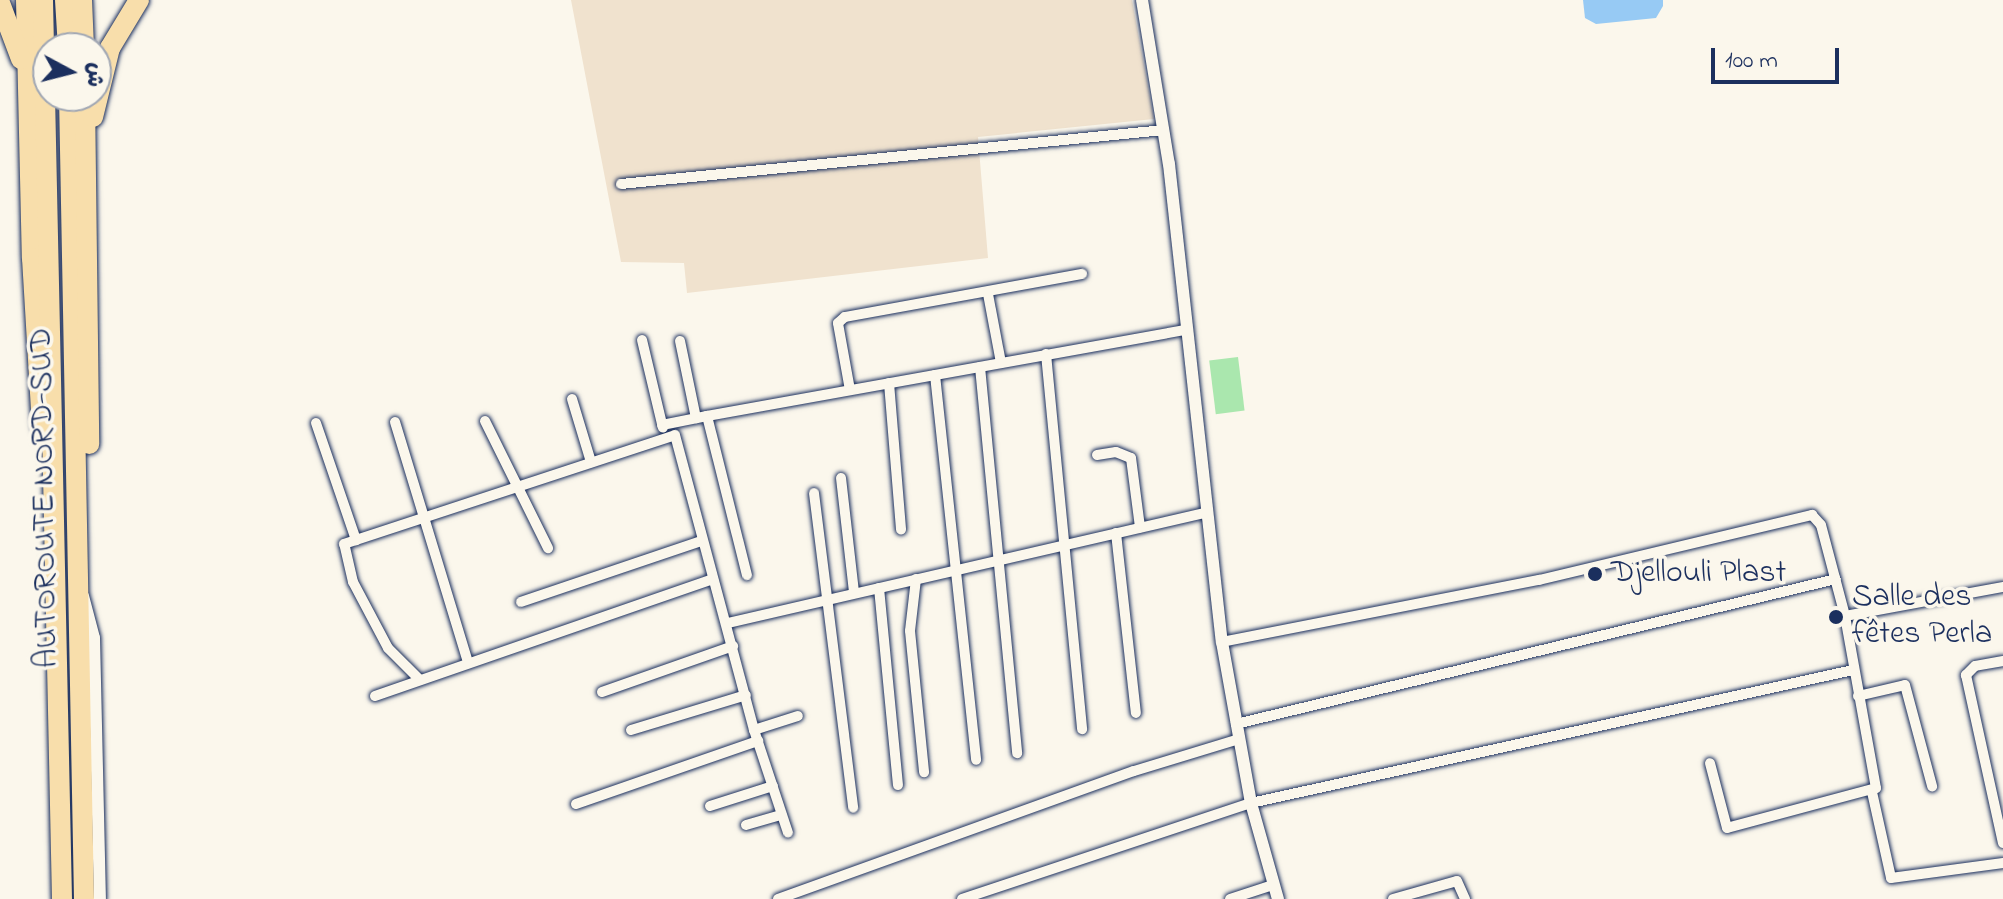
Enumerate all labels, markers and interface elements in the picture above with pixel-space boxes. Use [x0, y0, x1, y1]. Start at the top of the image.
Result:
north arrow [32, 32, 112, 112]
scale bar [1715, 32, 1843, 82]
text: 100 m [1725, 44, 1778, 79]
text: ش [76, 61, 111, 89]
street label: AUTOROUTE NORD-SUD [24, 327, 68, 669]
place label: Djellouli Plast [1611, 555, 1786, 593]
marker: Djellouli Plast [1586, 565, 1604, 583]
place label: Salle des fêtes Perla [1852, 580, 1992, 655]
marker: Salle des fêtes Perla [1827, 608, 1845, 626]

